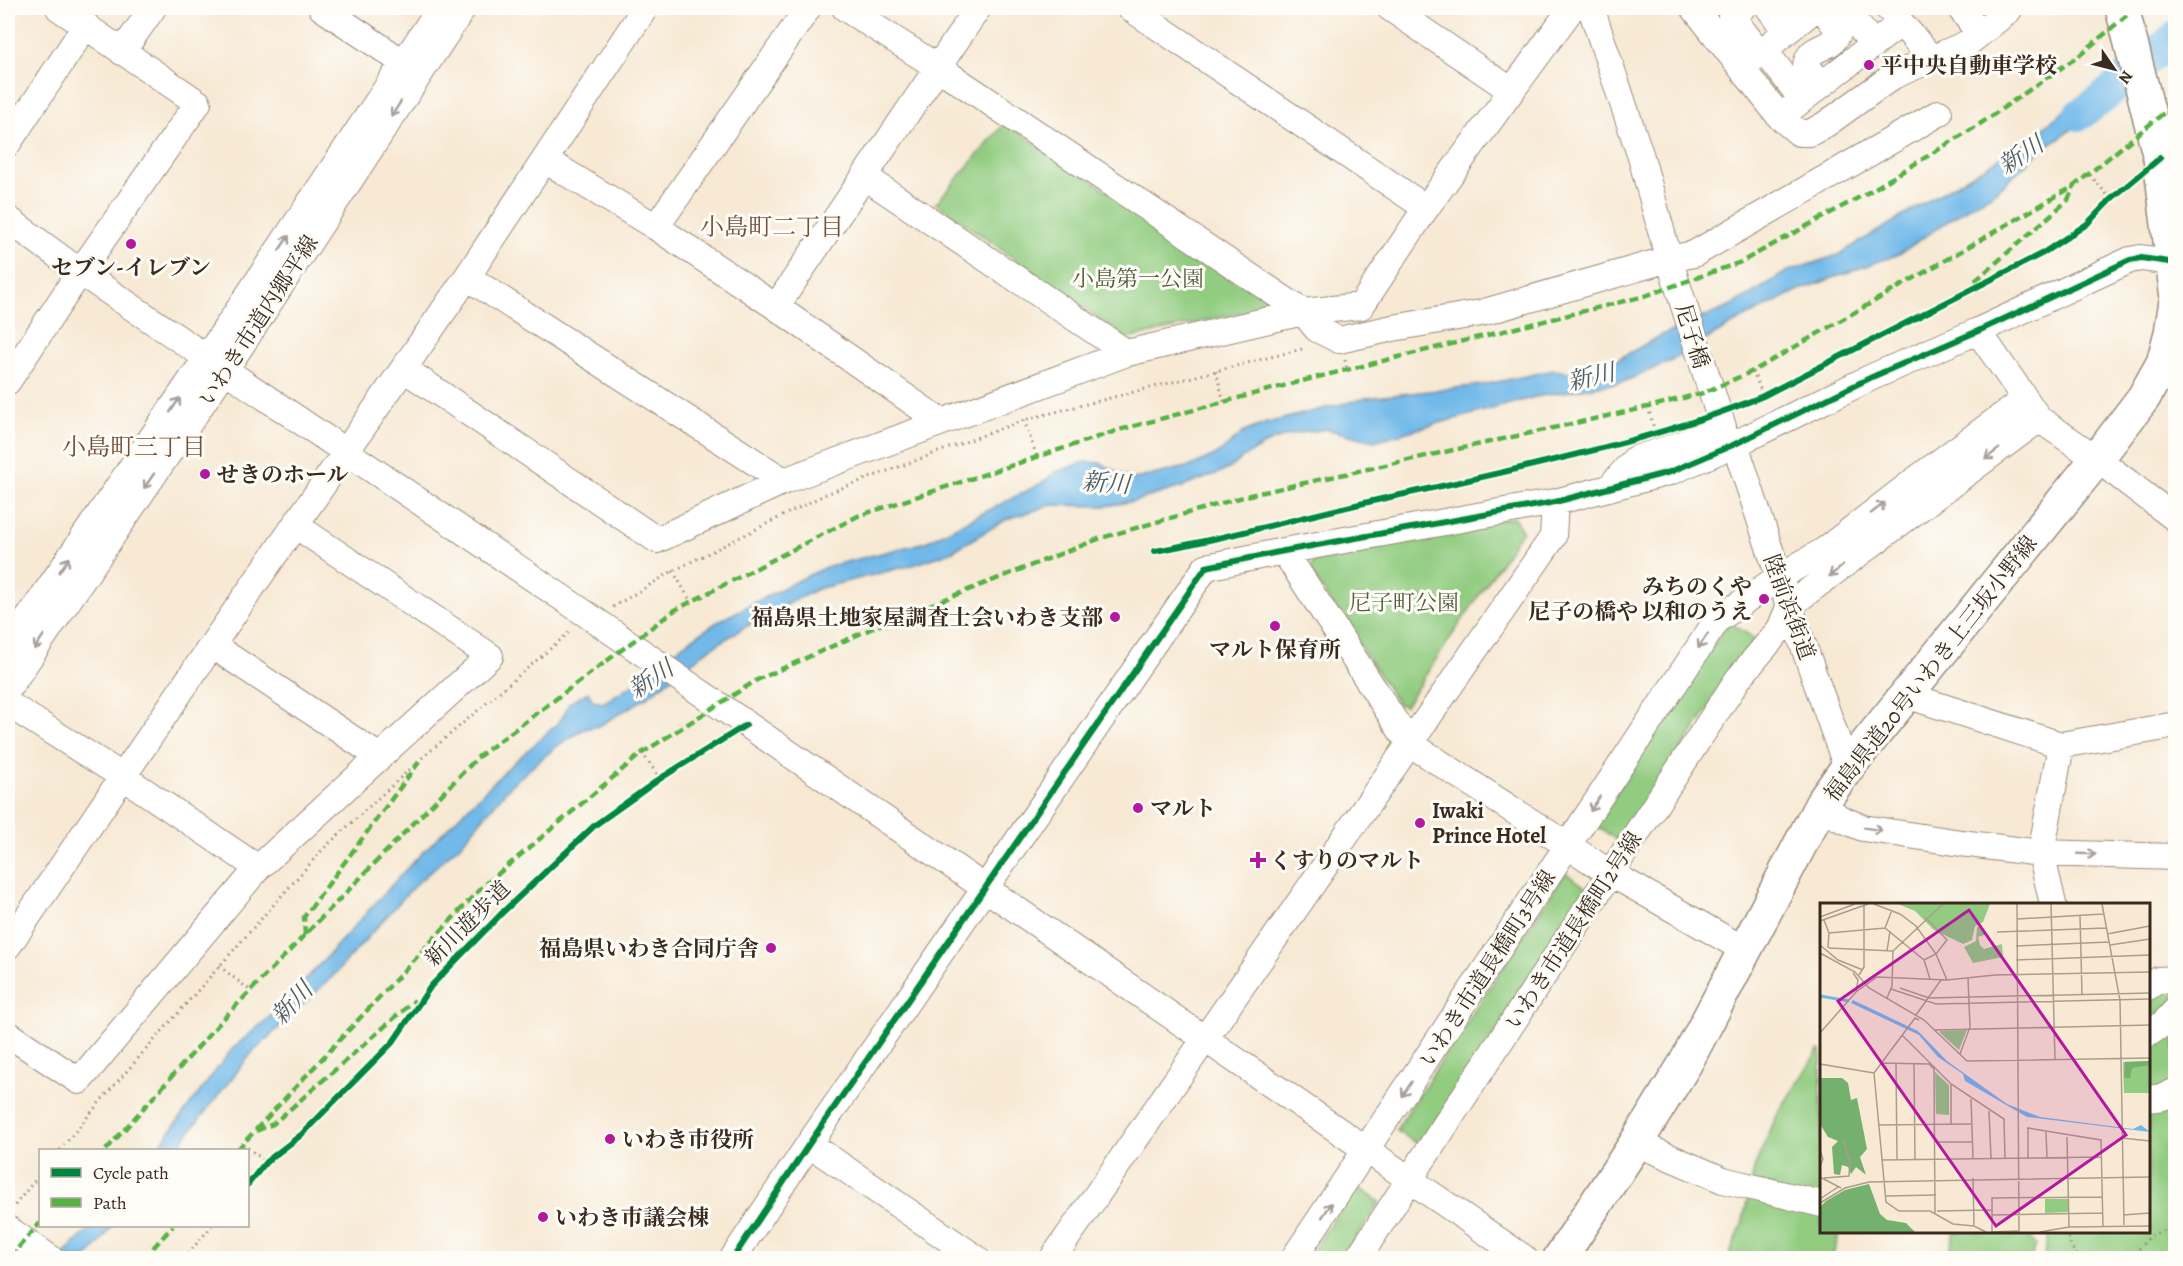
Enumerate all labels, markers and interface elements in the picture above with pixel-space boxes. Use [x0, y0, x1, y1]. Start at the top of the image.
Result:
north arrow [2084, 39, 2144, 99]
place label: 平中央自動車学校 [1881, 51, 2057, 81]
marker: 平中央自動車学校 [1862, 58, 1876, 72]
text: N [2113, 66, 2138, 88]
one-way arrow [390, 100, 402, 116]
water label: 新川 [1992, 127, 2052, 182]
district label: 小島町二丁目 [700, 211, 844, 243]
street label: いわき市道内郷平線 [192, 229, 325, 412]
one-way arrow [278, 235, 290, 252]
marker: セブン-イレブン [124, 237, 138, 251]
place label: セブン-イレブン [51, 253, 211, 283]
park label: 小島第一公園 [1072, 264, 1204, 294]
street label: 尼子橋 [1668, 300, 1716, 372]
water label: 新川 [1564, 355, 1621, 398]
one-way arrow [169, 397, 181, 413]
district label: 小島町三丁目 [62, 431, 206, 463]
one-way arrow [1984, 447, 2000, 460]
place label: せきのホール [217, 460, 349, 490]
water label: 新川 [1081, 465, 1134, 501]
marker: せきのホール [198, 467, 212, 481]
one-way arrow [143, 473, 155, 489]
one-way arrow [1870, 502, 1886, 515]
street label: 福島県道20号いわき上三坂小野線 [1817, 529, 2044, 808]
street label: 陸前浜街道 [1756, 551, 1822, 664]
one-way arrow [58, 558, 70, 574]
one-way arrow [1828, 564, 1844, 577]
place label: みちのくや 尼子の橋や 以和のうえ [1528, 572, 1752, 627]
park label: 尼子町公園 [1349, 588, 1459, 618]
marker: みちのくや 尼子の橋や 以和のうえ [1757, 592, 1771, 606]
place label: 福島県土地家屋調査士会いわき支部 [751, 603, 1103, 633]
marker: 福島県土地家屋調査士会いわき支部 [1108, 610, 1122, 624]
marker: マルト保育所 [1268, 619, 1282, 633]
one-way arrow [1697, 632, 1709, 649]
one-way arrow [33, 634, 45, 650]
place label: マルト保育所 [1209, 635, 1341, 665]
water label: 新川 [622, 651, 682, 706]
place label: マルト [1150, 794, 1216, 824]
one-way arrow [1589, 795, 1601, 812]
place label: Iwaki Prince Hotel [1432, 796, 1546, 851]
marker: マルト [1131, 801, 1145, 815]
marker: Iwaki Prince Hotel [1413, 816, 1427, 830]
one-way arrow [1862, 824, 1882, 835]
street label: いわき市道長橋町2号線 [1499, 826, 1649, 1035]
place label: くすりのマルト [1270, 846, 1424, 876]
one-way arrow [2077, 849, 2097, 860]
marker: くすりのマルト [1251, 853, 1265, 867]
street label: いわき市道長橋町3号線 [1413, 864, 1563, 1073]
street label: 新川遊歩道 [418, 874, 517, 973]
inset map [1820, 903, 2150, 1233]
place label: 福島県いわき合同庁舎 [539, 934, 759, 964]
marker: 福島県いわき合同庁舎 [764, 941, 778, 955]
water label: 新川 [264, 972, 322, 1031]
one-way arrow [1401, 1081, 1413, 1097]
place label: いわき市役所 [622, 1125, 754, 1155]
marker: いわき市役所 [603, 1132, 617, 1146]
legend [39, 1149, 249, 1227]
text: Cycle path [93, 1161, 169, 1185]
text: Path [93, 1191, 127, 1215]
one-way arrow [1321, 1202, 1333, 1219]
place label: いわき市議会棟 [555, 1203, 709, 1233]
marker: いわき市議会棟 [536, 1210, 550, 1224]

